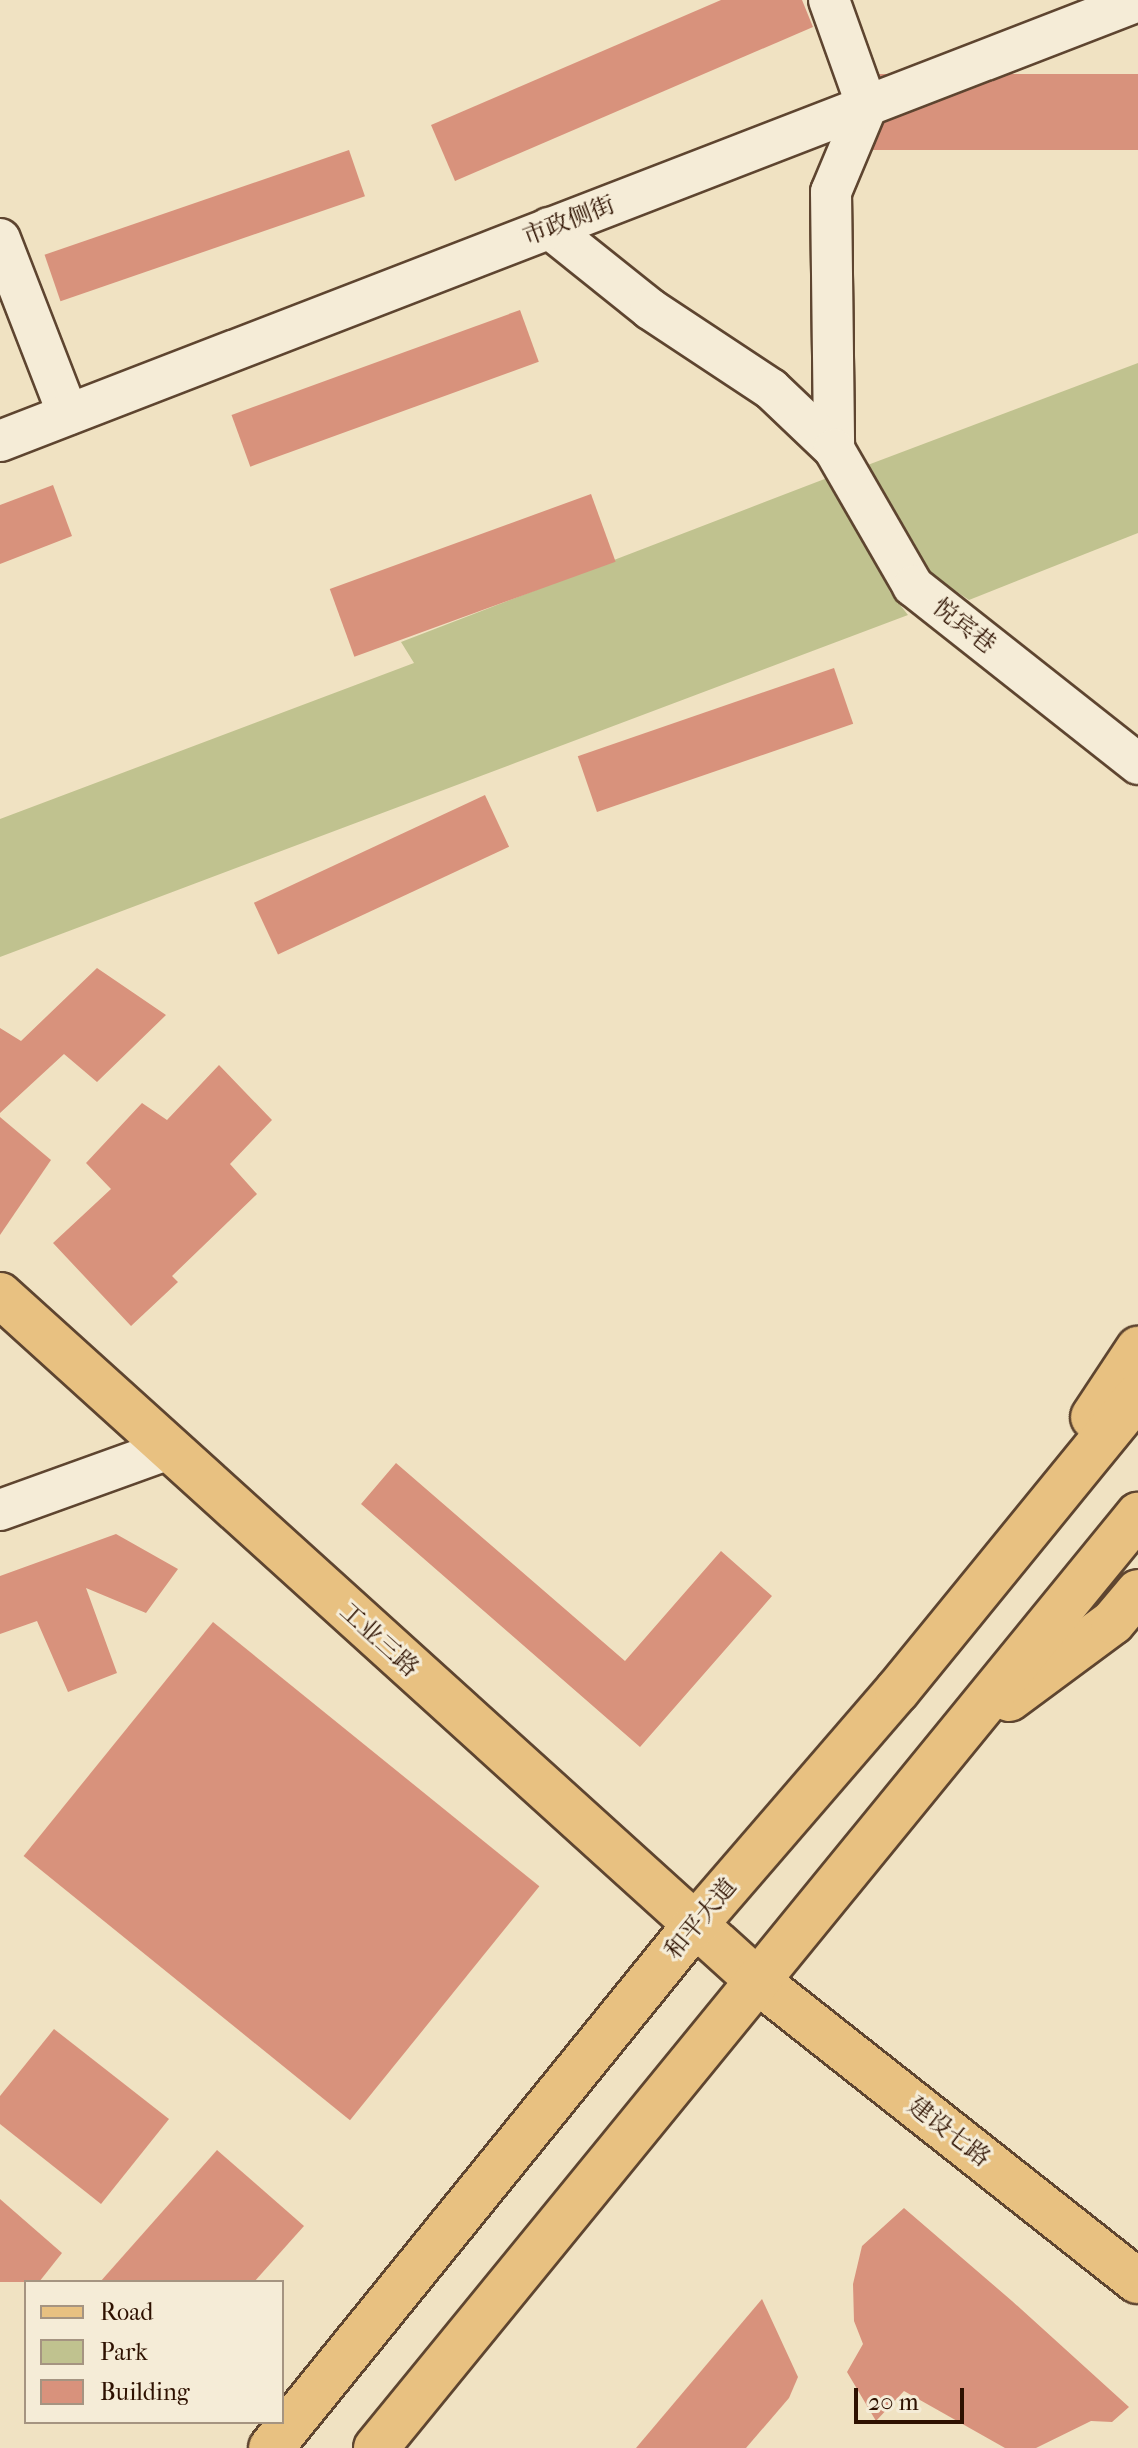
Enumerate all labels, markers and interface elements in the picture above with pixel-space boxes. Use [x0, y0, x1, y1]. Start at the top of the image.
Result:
street label: 市政侧街 [519, 190, 619, 252]
street label: 悦宾巷 [927, 592, 1001, 660]
street label: 工业三路 [334, 1597, 424, 1683]
street label: 和平大道 [659, 1873, 743, 1965]
street label: 建设七路 [902, 2091, 996, 2173]
legend [24, 2280, 284, 2424]
text: Road [100, 2298, 153, 2326]
text: Park [100, 2338, 148, 2366]
scale bar [858, 2372, 968, 2422]
text: Building [100, 2378, 190, 2406]
text: 20 m [868, 2388, 919, 2416]

